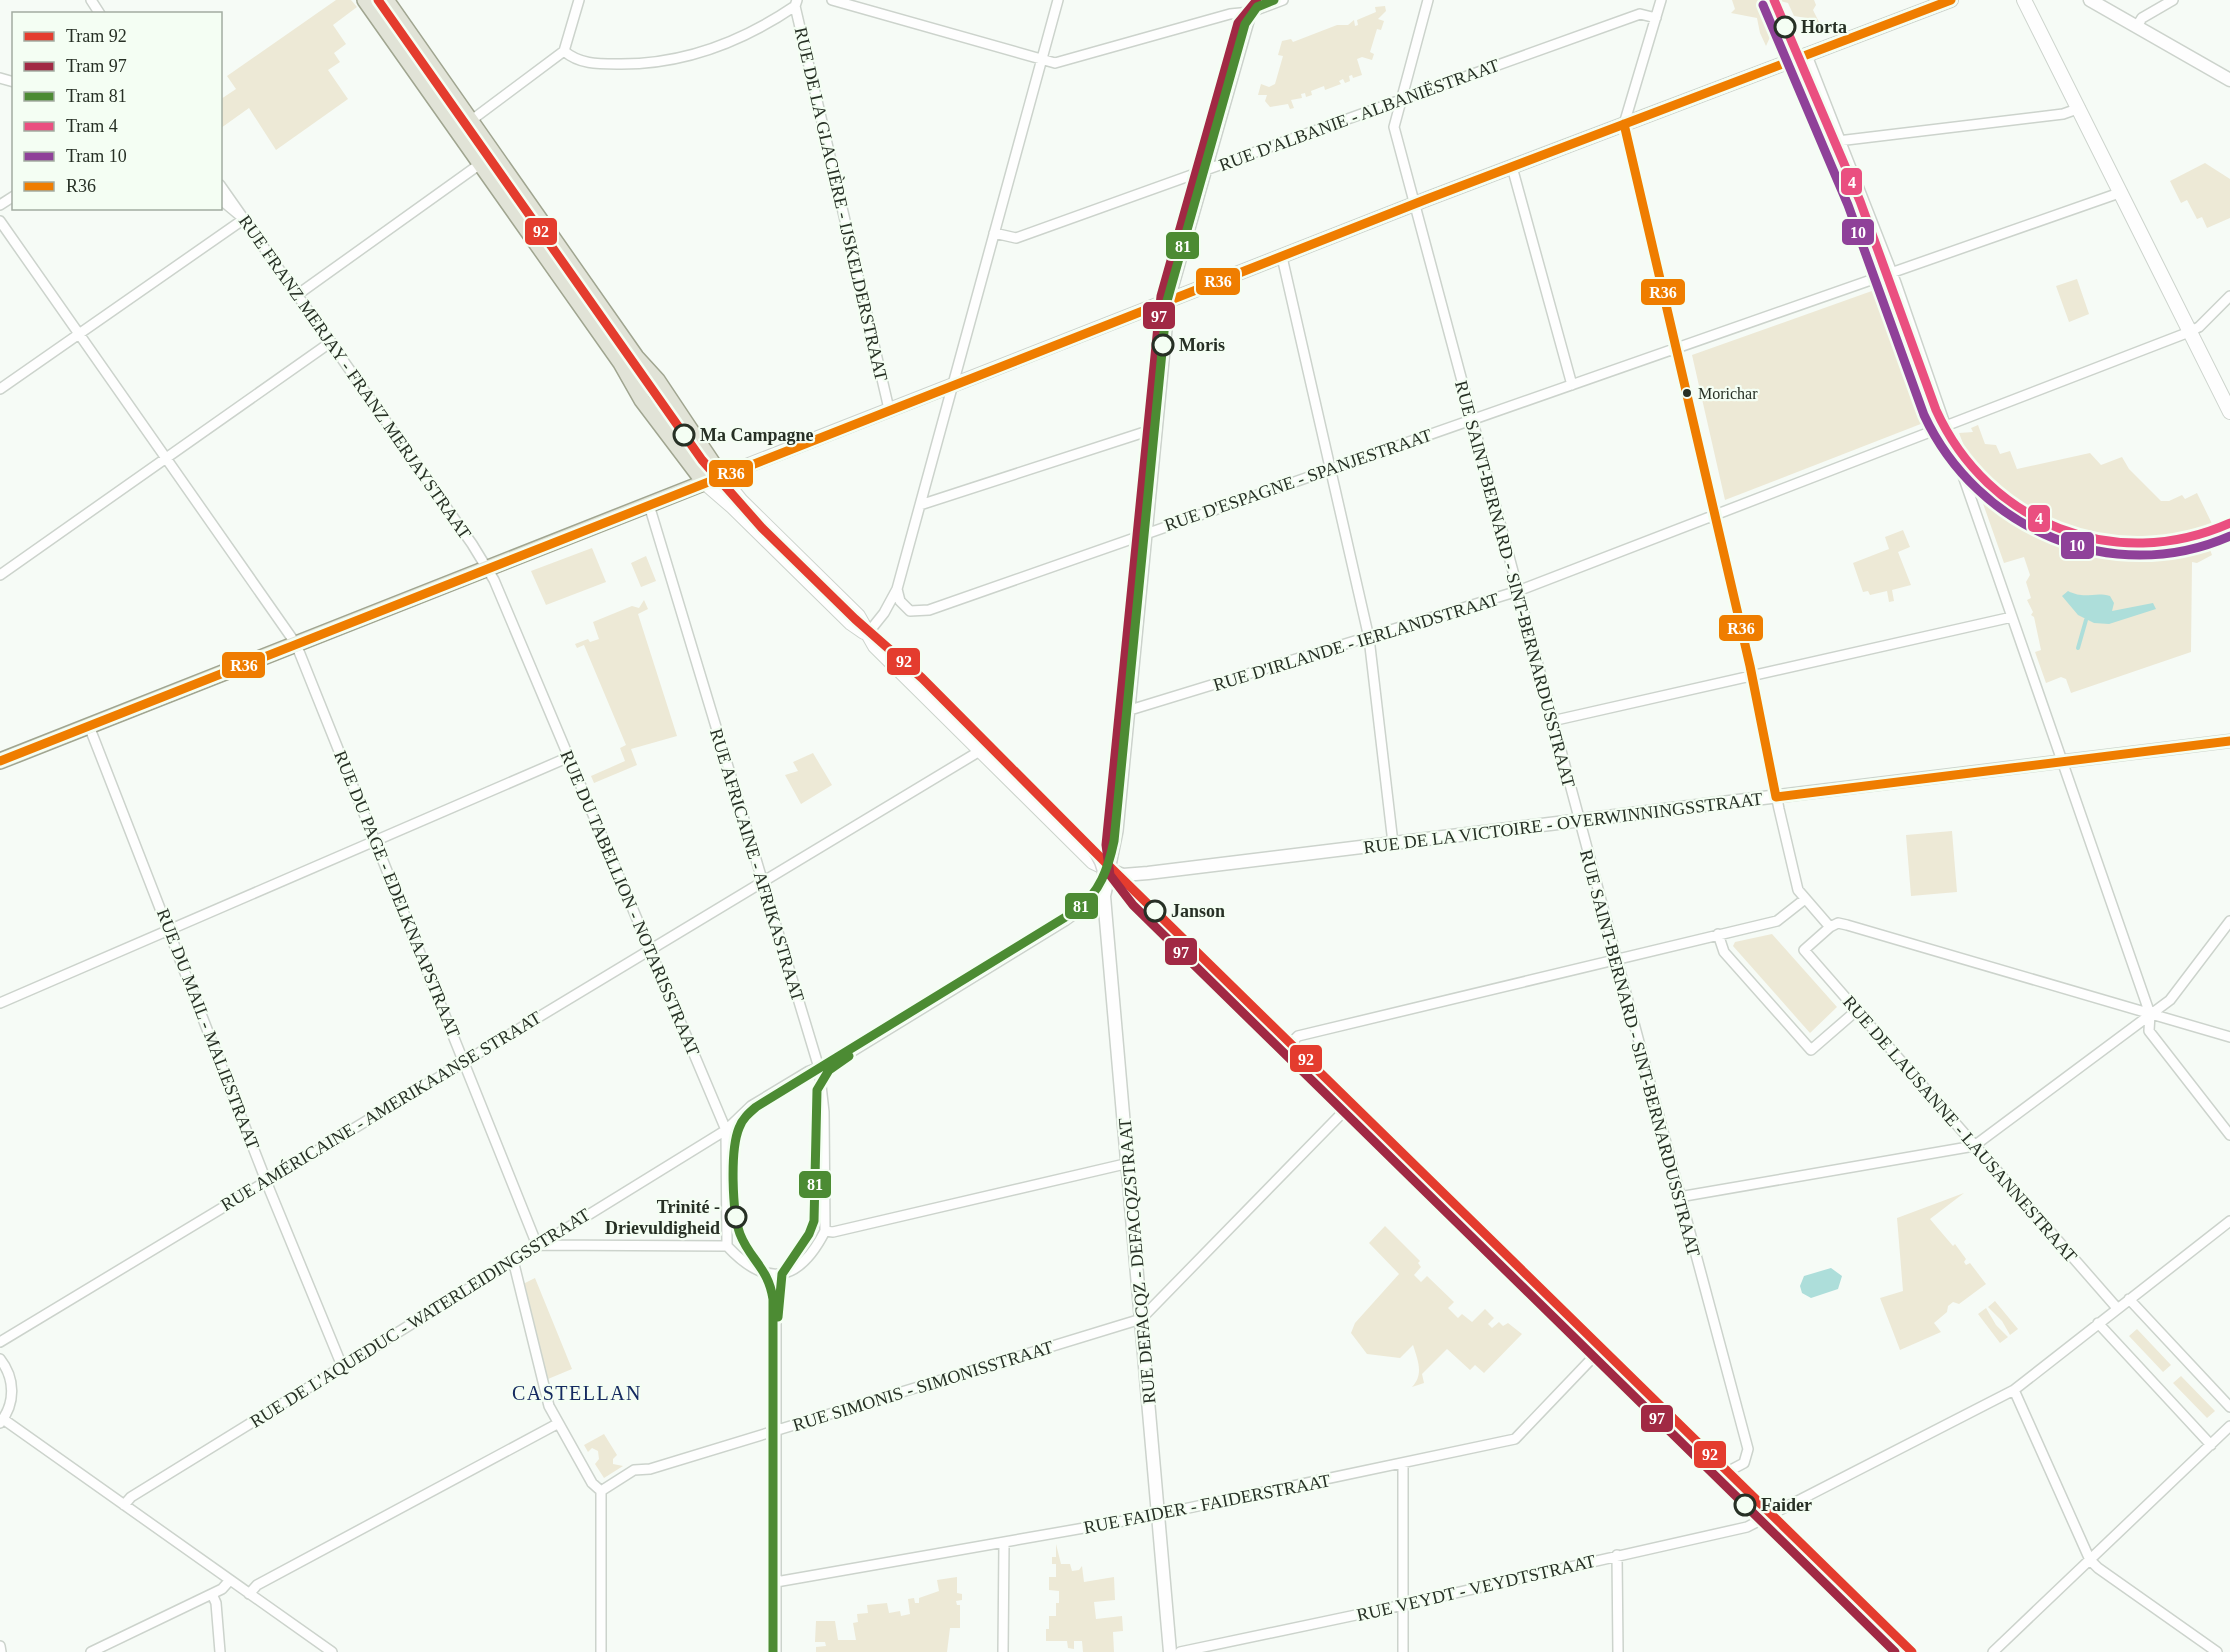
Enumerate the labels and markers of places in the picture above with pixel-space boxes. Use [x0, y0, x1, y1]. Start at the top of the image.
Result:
marker: Horta [1774, 16, 1796, 38]
place label: Horta [1801, 17, 1847, 37]
marker: Moris [1152, 334, 1174, 356]
place label: Moris [1179, 335, 1225, 355]
place label: Morichar [1698, 385, 1758, 402]
marker: Morichar [1681, 387, 1693, 399]
marker: Ma Campagne [673, 424, 695, 446]
place label: Ma Campagne [700, 425, 814, 445]
marker: Janson [1144, 900, 1166, 922]
place label: Janson [1171, 901, 1225, 921]
place label: Trinité - Drievuldigheid [605, 1197, 720, 1238]
marker: Trinité - Drievuldigheid [725, 1206, 747, 1228]
marker: Faider [1734, 1494, 1756, 1516]
place label: Faider [1761, 1495, 1812, 1515]

